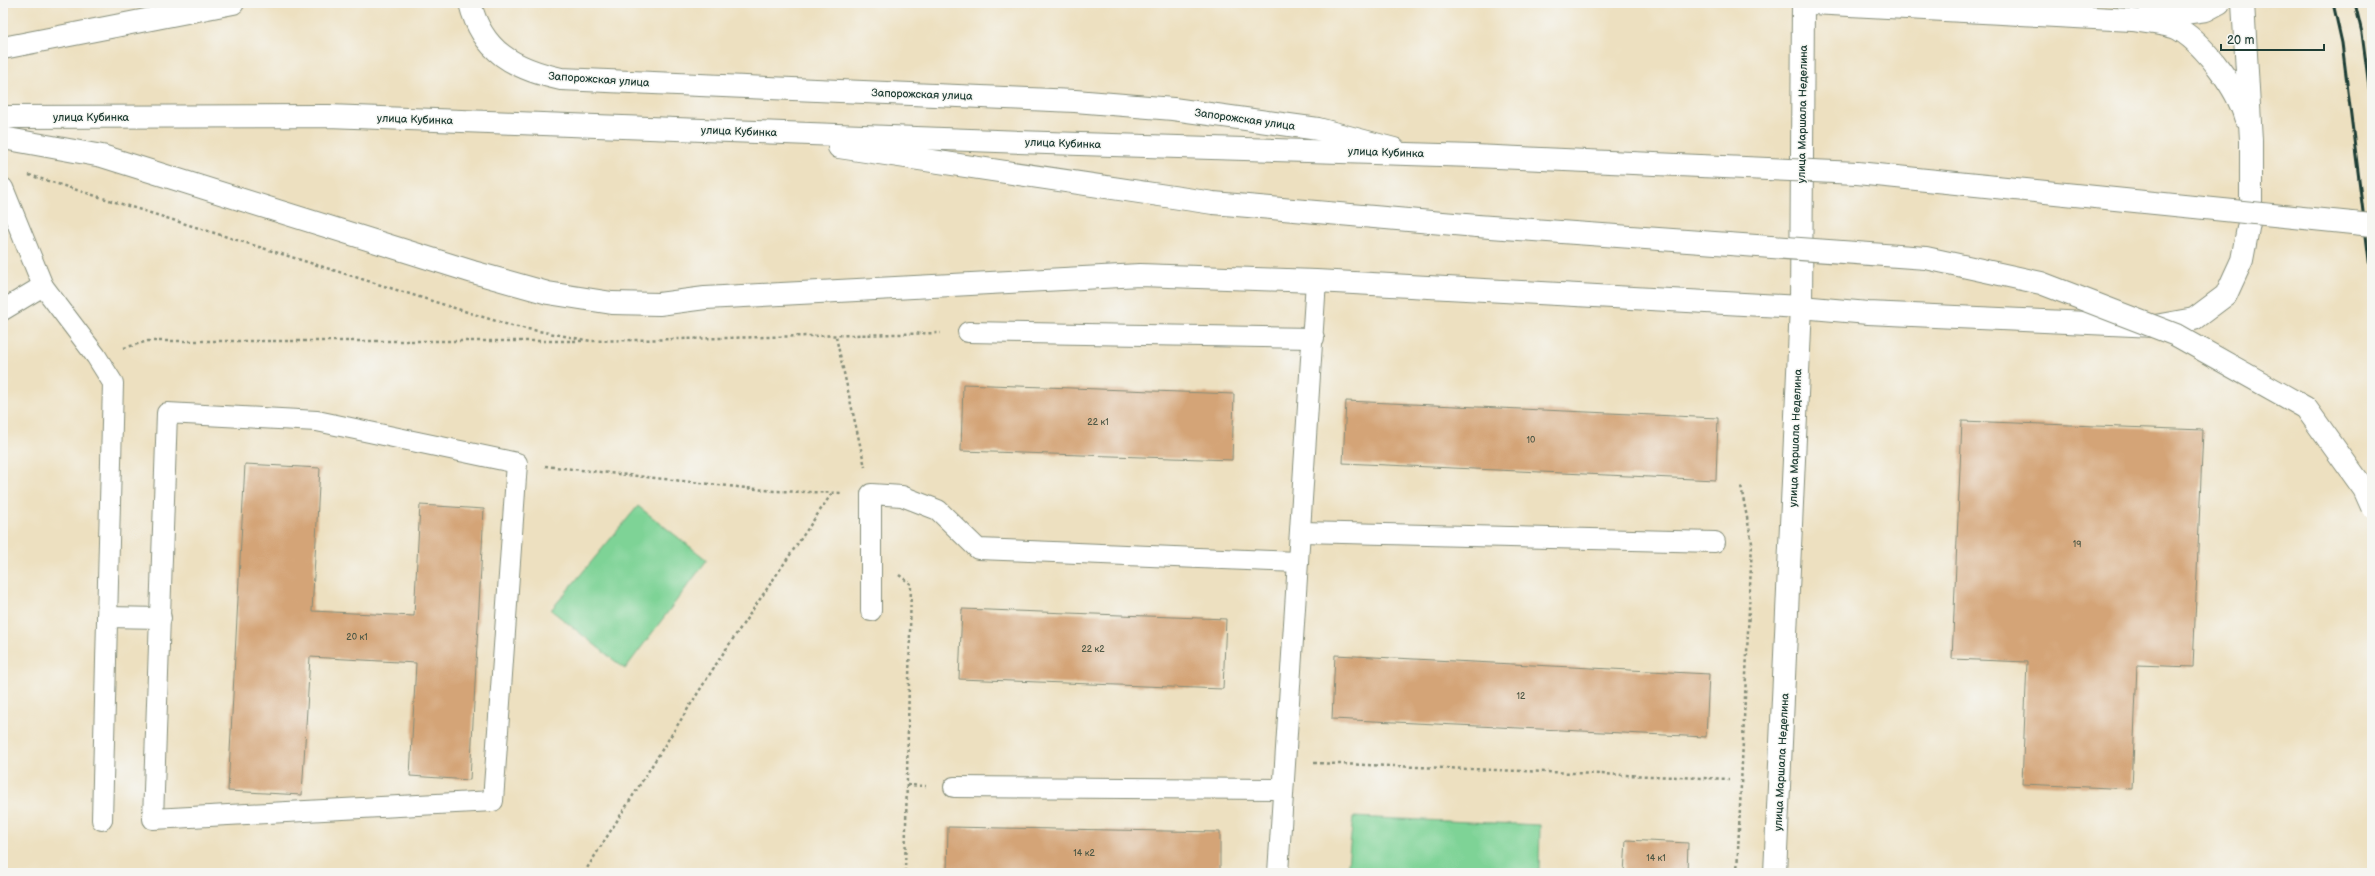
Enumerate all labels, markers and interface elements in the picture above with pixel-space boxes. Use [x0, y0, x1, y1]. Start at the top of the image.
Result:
scale bar [2221, 26, 2324, 52]
text: 20 m [2227, 33, 2254, 48]
street label: улица Маршала Неделина [1795, 44, 1810, 183]
street label: Запорожская улица [548, 69, 650, 90]
street label: Запорожская улица [871, 86, 973, 103]
street label: Запорожская улица [1194, 106, 1297, 133]
street label: улица Кубинка [53, 111, 130, 124]
street label: улица Кубинка [377, 112, 454, 127]
street label: улица Кубинка [701, 124, 778, 139]
street label: улица Кубинка [1025, 136, 1102, 151]
street label: улица Кубинка [1348, 145, 1425, 160]
street label: улица Маршала Неделина [1787, 368, 1804, 507]
house number: 22 к1 [1087, 417, 1109, 428]
house number: 10 [1527, 435, 1535, 446]
house number: 19 [2073, 539, 2081, 550]
house number: 20 к1 [346, 632, 368, 643]
house number: 22 к2 [1081, 644, 1105, 655]
house number: 12 [1517, 691, 1526, 702]
street label: улица Маршала Неделина [1771, 692, 1792, 831]
house number: 14 к2 [1073, 848, 1095, 859]
house number: 14 к1 [1646, 853, 1666, 864]

